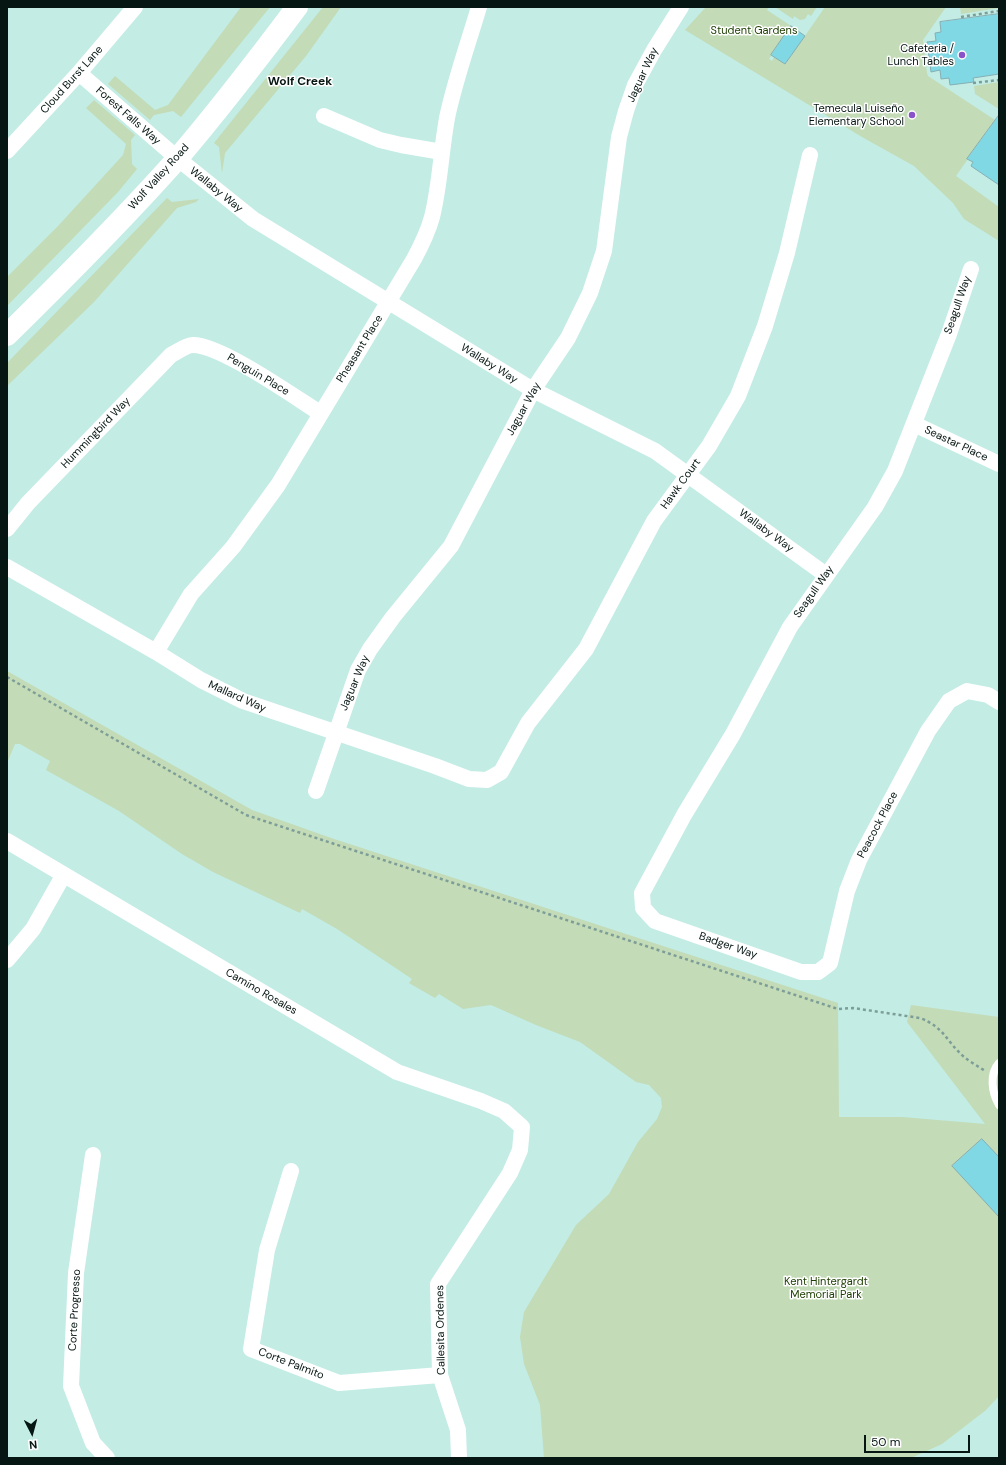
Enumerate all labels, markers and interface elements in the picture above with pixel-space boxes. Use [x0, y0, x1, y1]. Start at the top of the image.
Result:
park label: Student Gardens [711, 24, 797, 38]
place label: Cafeteria / Lunch Tables [888, 42, 954, 68]
street label: Cloud Burst Lane [38, 43, 106, 117]
street label: Jaguar Way [625, 45, 661, 105]
marker: Cafeteria / Lunch Tables [957, 50, 967, 60]
district label: Wolf Creek [268, 75, 332, 89]
street label: Forest Falls Way [93, 84, 163, 148]
place label: Temecula Luiseño Elementary School [809, 102, 904, 128]
marker: Temecula Luiseño Elementary School [907, 110, 917, 120]
street label: Wolf Valley Road [126, 141, 192, 213]
street label: Wallaby Way [187, 165, 245, 215]
street label: Seagull Way [942, 274, 974, 336]
street label: Pheasant Place [334, 313, 386, 385]
street label: Wallaby Way [458, 341, 520, 387]
street label: Penguin Place [224, 351, 292, 399]
street label: Jaguar Way [504, 380, 544, 438]
street label: Hummingbird Way [59, 395, 133, 471]
street label: Seastar Place [922, 424, 990, 464]
street label: Hawk Court [658, 456, 704, 512]
street label: Wallaby Way [736, 507, 796, 555]
street label: Seagull Way [791, 563, 837, 621]
street label: Jaguar Way [337, 653, 373, 713]
street label: Mallard Way [206, 678, 268, 716]
street label: Peacock Place [855, 790, 901, 860]
street label: Badger Way [697, 930, 759, 962]
street label: Camino Rosales [223, 966, 299, 1018]
street label: Corte Progresso [66, 1269, 84, 1351]
park label: Kent Hintergardt Memorial Park [784, 1275, 868, 1301]
street label: Callesita Ordenes [434, 1285, 448, 1375]
street label: Corte Palmito [256, 1345, 326, 1383]
north arrow [12, 1413, 52, 1453]
scale bar [866, 1427, 972, 1453]
text: 50 m [871, 1434, 900, 1450]
text: N [29, 1438, 38, 1452]

